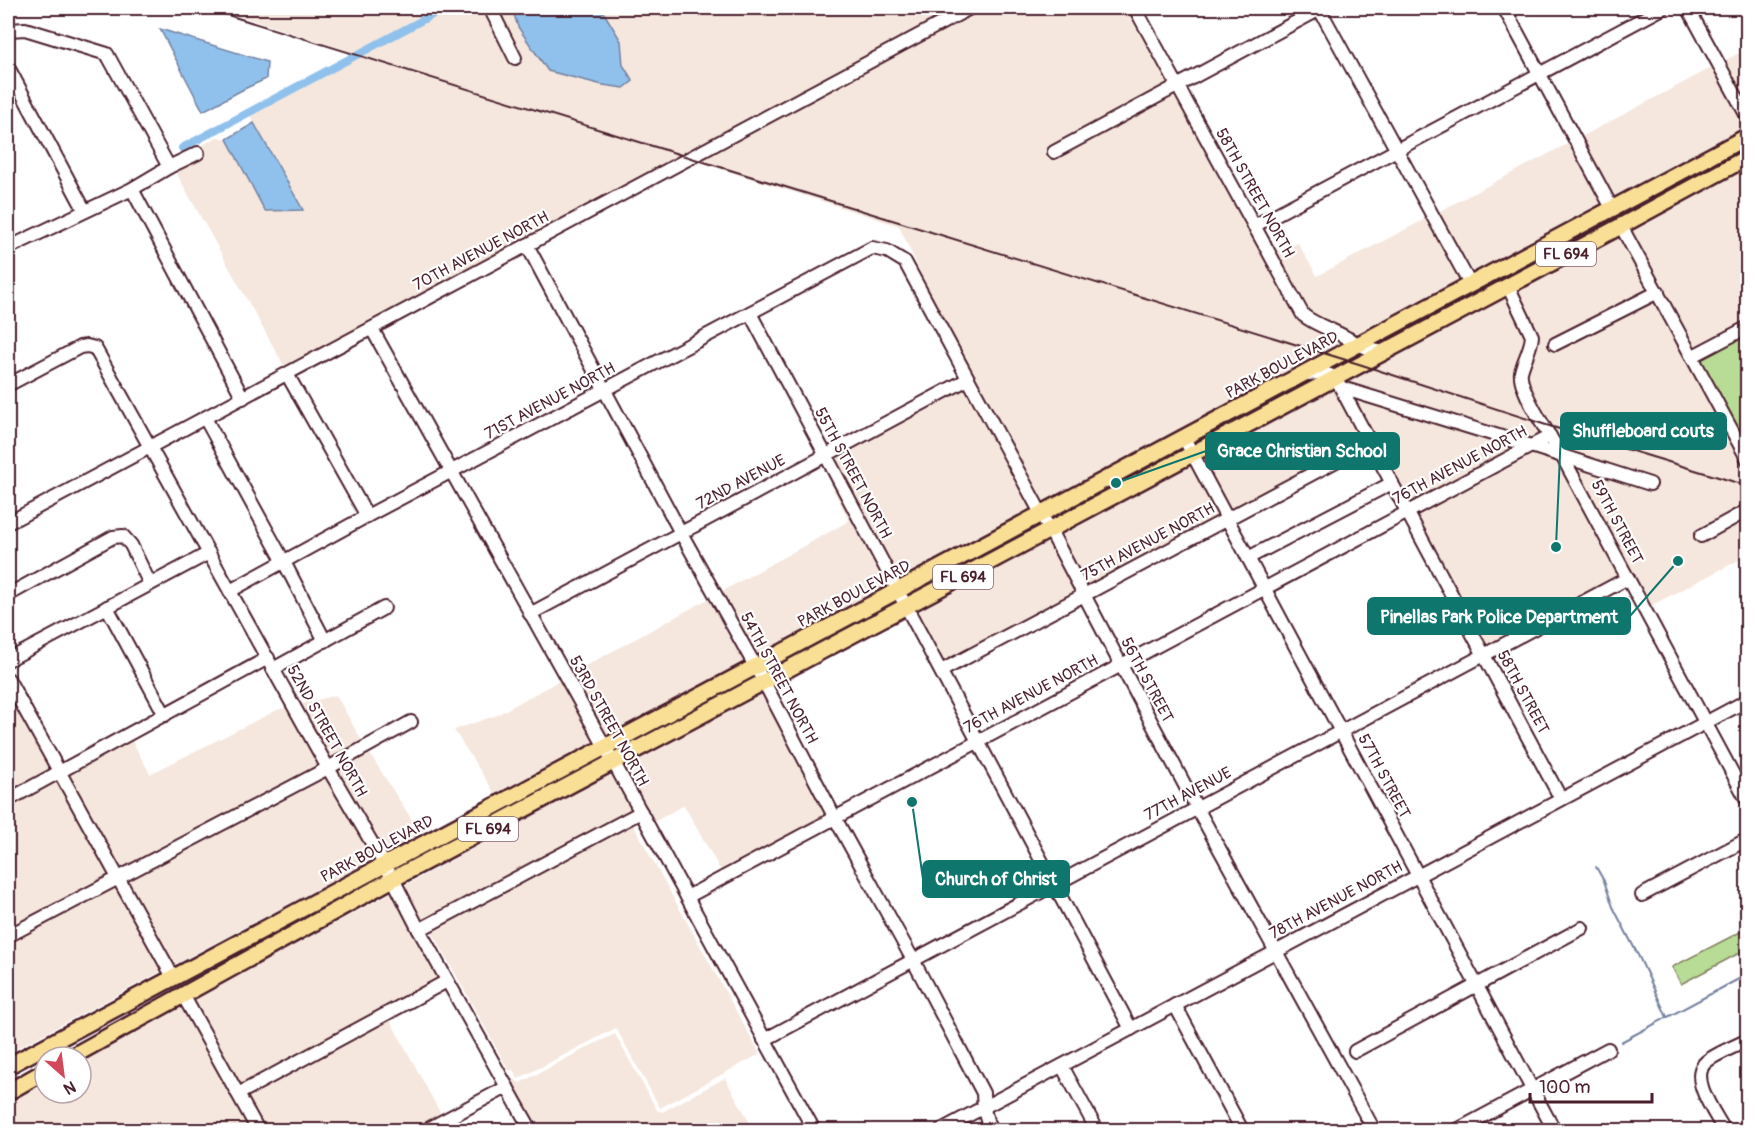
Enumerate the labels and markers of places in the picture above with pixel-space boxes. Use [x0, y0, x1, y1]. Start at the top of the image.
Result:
callout: Shuffleboard couts [1561, 413, 1726, 449]
callout: Grace Christian School [1206, 433, 1399, 469]
callout: Pinellas Park Police Department [1368, 598, 1630, 634]
callout: Church of Christ [923, 861, 1069, 897]

